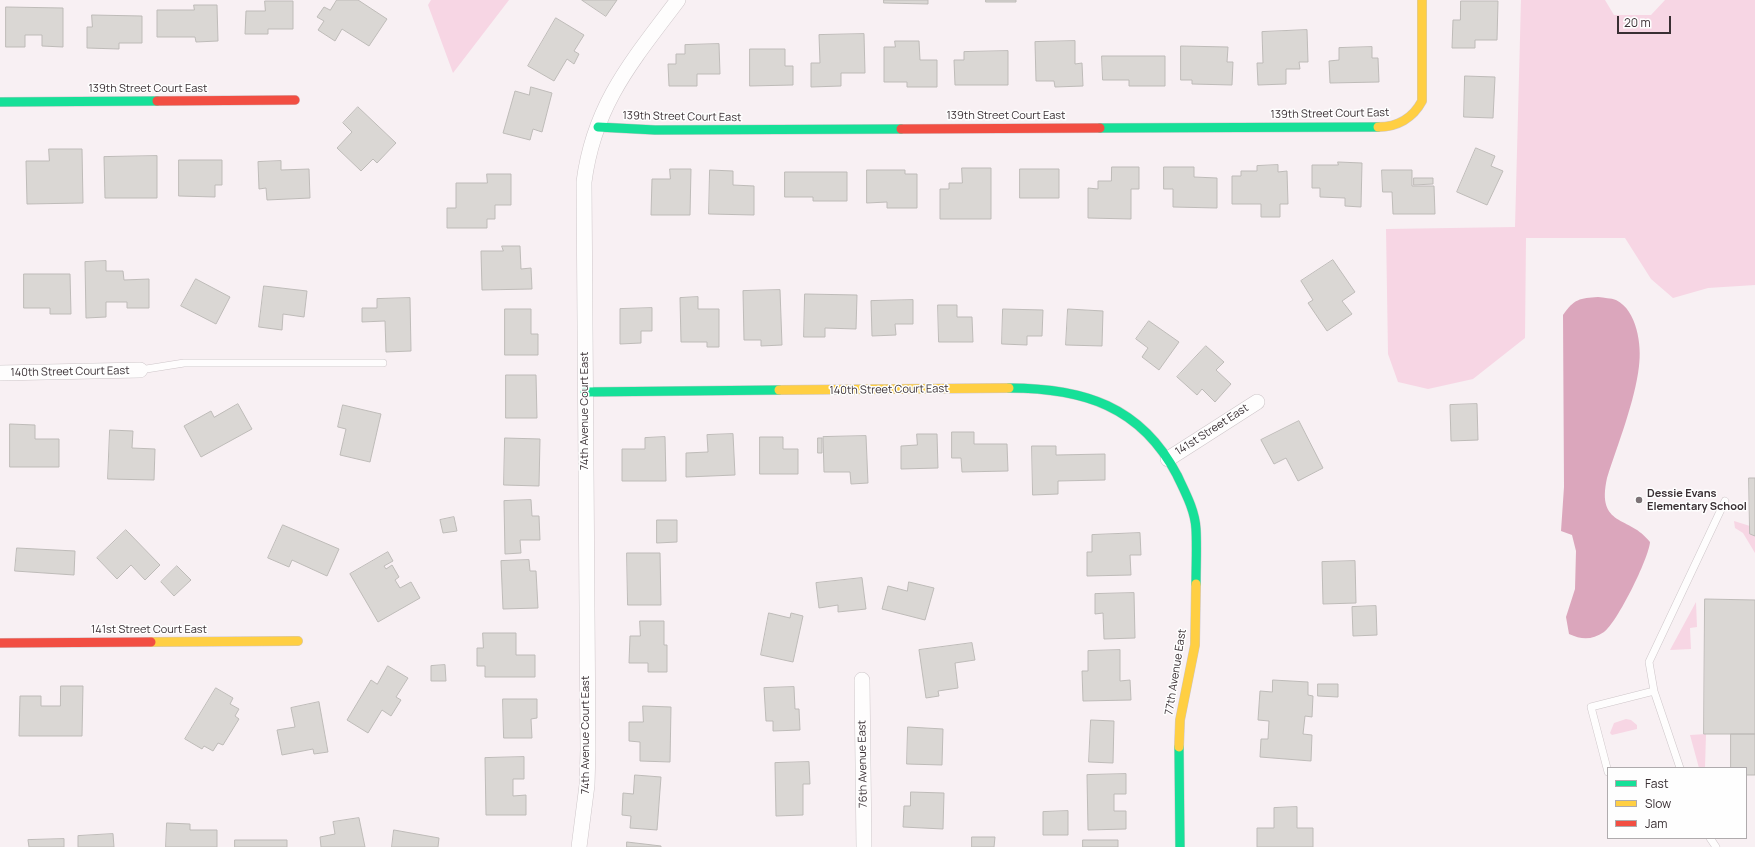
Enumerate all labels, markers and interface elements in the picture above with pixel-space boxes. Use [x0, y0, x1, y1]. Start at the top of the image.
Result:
scale bar [1619, 8, 1673, 34]
text: 20 m [1624, 14, 1651, 31]
street label: 139th Street Court East [89, 82, 207, 96]
street label: 139th Street Court East [1270, 106, 1390, 122]
street label: 139th Street Court East [622, 109, 742, 125]
street label: 139th Street Court East [947, 109, 1065, 123]
street label: 74th Avenue Court East [578, 352, 592, 470]
street label: 140th Street Court East [10, 364, 130, 380]
street label: 140th Street Court East [829, 382, 949, 398]
street label: 141st Street East [1173, 401, 1251, 459]
place label: Dessie Evans Elementary School [1647, 487, 1747, 513]
marker: Dessie Evans Elementary School [1634, 495, 1644, 505]
street label: 141st Street Court East [91, 623, 207, 637]
street label: 77th Avenue East [1163, 628, 1189, 716]
street label: 74th Avenue Court East [579, 676, 593, 794]
street label: 76th Avenue East [856, 720, 870, 808]
legend [1607, 767, 1747, 839]
text: Fast [1645, 775, 1669, 792]
text: Slow [1645, 795, 1671, 812]
text: Jam [1645, 815, 1667, 832]

